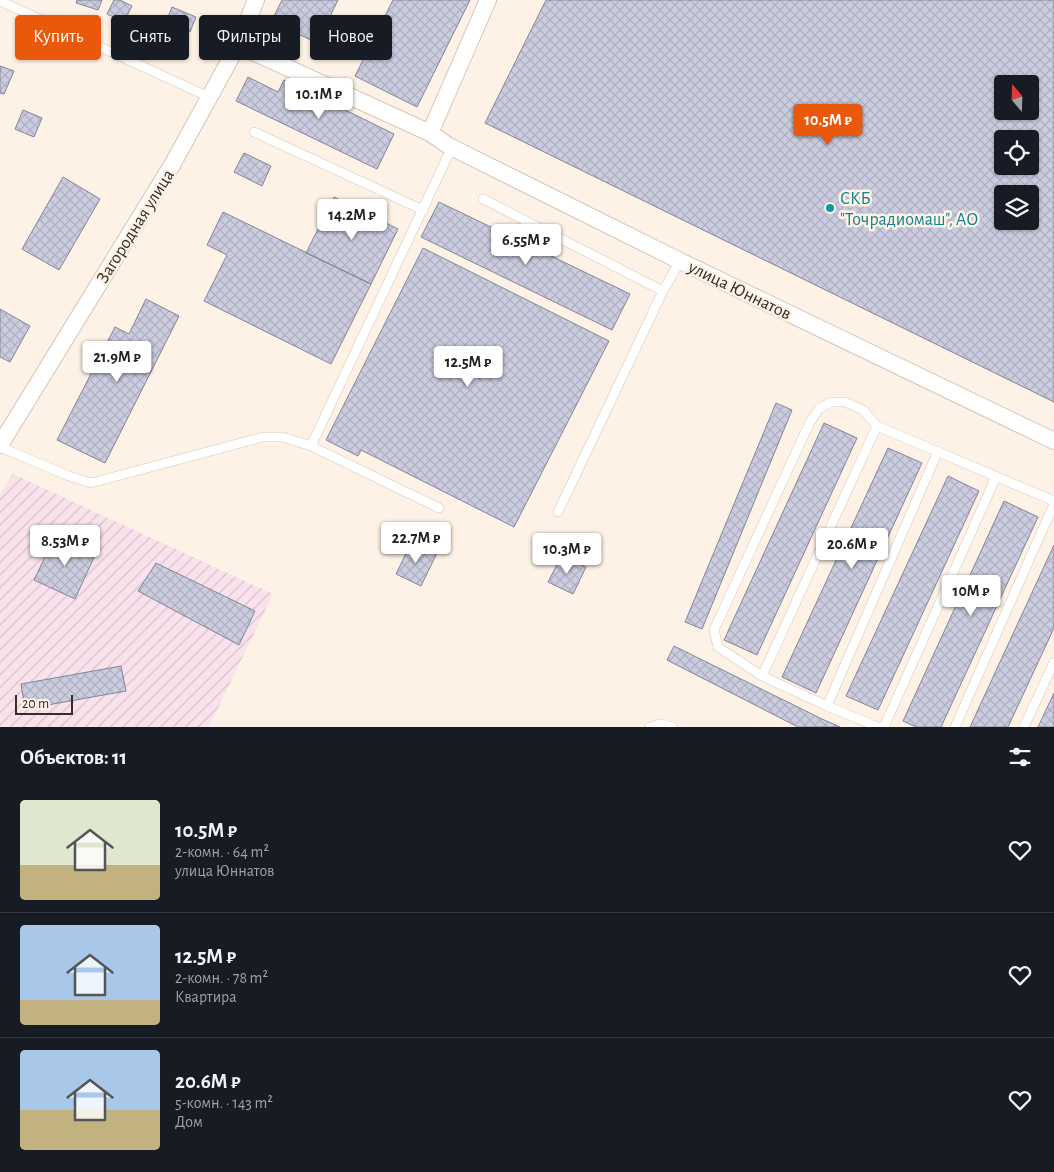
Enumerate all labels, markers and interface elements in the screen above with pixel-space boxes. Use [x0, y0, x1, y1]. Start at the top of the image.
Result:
chip: Купить [15, 15, 101, 60]
chip: Снять [111, 15, 189, 60]
chip: Фильтры [199, 15, 300, 60]
chip: Новое [310, 15, 392, 60]
north arrow [994, 75, 1039, 120]
map controls [994, 75, 1039, 230]
pin: 10.1M ₽ [273, 78, 365, 120]
text: 10.1M ₽ [296, 86, 342, 102]
pin: 10.5M ₽ [782, 104, 874, 146]
text: 10.5M ₽ [804, 112, 852, 128]
button: locate [994, 130, 1039, 175]
street label: Загородная улица [94, 167, 178, 287]
button: layers [994, 185, 1039, 230]
place label: СКБ "Точрадиомаш", АО [840, 190, 978, 229]
pin: 14.2M ₽ [306, 198, 398, 241]
marker: СКБ "Точрадиомаш", АО [824, 202, 836, 214]
text: 14.2M ₽ [328, 207, 376, 223]
pin: 6.55M ₽ [480, 224, 572, 266]
text: 6.55M ₽ [502, 232, 550, 248]
street label: улица Юннатов [684, 258, 794, 324]
pin: 21.9M ₽ [71, 340, 163, 383]
pin: 12.5M ₽ [422, 346, 514, 388]
text: 21.9M ₽ [93, 349, 141, 365]
text: 12.5M ₽ [445, 354, 491, 370]
pin: 22.7M ₽ [370, 522, 462, 564]
pin: 8.53M ₽ [19, 524, 111, 567]
pin: 20.6M ₽ [806, 528, 898, 570]
text: 22.7M ₽ [392, 530, 440, 546]
pin: 10.3M ₽ [521, 532, 613, 575]
text: 8.53M ₽ [41, 533, 89, 549]
text: 20.6M ₽ [827, 536, 877, 552]
text: 10.3M ₽ [543, 541, 591, 557]
pin: 10M ₽ [936, 574, 1006, 617]
text: 10M ₽ [953, 583, 989, 599]
scale bar [15, 692, 72, 715]
text: 20 m [22, 697, 49, 711]
icon: filters [1006, 743, 1034, 771]
text: Объектов: 11 [20, 747, 127, 768]
icon: home [60, 820, 120, 880]
text: 10.5M ₽ [175, 820, 237, 841]
icon: heart [1006, 836, 1034, 864]
text: 2-комн. · 64 m² [175, 844, 269, 860]
text: улица Юннатов [175, 863, 274, 879]
icon: home [60, 945, 120, 1005]
text: 12.5M ₽ [175, 946, 236, 967]
icon: heart [1006, 961, 1034, 989]
text: 2-комн. · 78 m² [175, 970, 268, 986]
text: Квартира [175, 989, 237, 1005]
icon: home [60, 1070, 120, 1130]
text: 20.6M ₽ [175, 1071, 241, 1092]
icon: heart [1006, 1086, 1034, 1114]
text: 5-комн. · 143 m² [175, 1095, 273, 1111]
text: Дом [175, 1114, 203, 1130]

